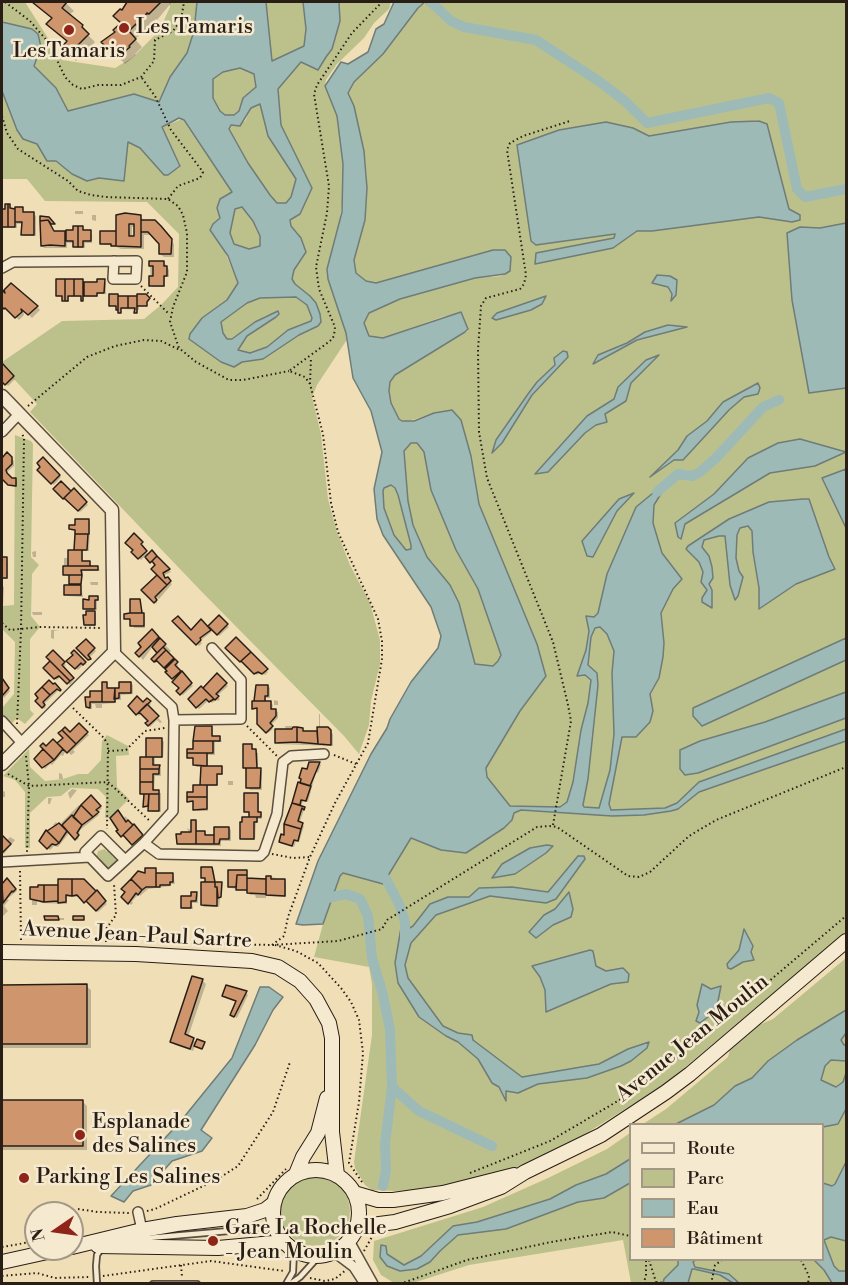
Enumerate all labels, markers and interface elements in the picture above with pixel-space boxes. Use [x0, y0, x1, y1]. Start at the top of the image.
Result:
place label: Les Tamaris [136, 15, 253, 41]
marker: Les Tamaris [117, 21, 131, 35]
marker: LesTamaris [62, 23, 76, 37]
place label: LesTamaris [13, 39, 125, 65]
street label: Avenue Jean-Paul Sartre [21, 917, 253, 955]
street label: Avenue Jean Moulin [612, 970, 774, 1108]
place label: Esplanade des Salines [92, 1110, 196, 1160]
legend [629, 1123, 824, 1261]
marker: Esplanade des Salines [73, 1128, 87, 1142]
text: Route [687, 1137, 735, 1160]
place label: Parking Les Salines [36, 1165, 221, 1191]
text: Parc [687, 1167, 724, 1190]
marker: Parking Les Salines [17, 1171, 31, 1185]
text: Eau [687, 1197, 719, 1220]
north arrow [24, 1201, 84, 1261]
place label: Gare La Rochelle - Jean Moulin [225, 1216, 387, 1266]
text: N [27, 1226, 50, 1243]
text: Bâtiment [687, 1227, 763, 1250]
marker: Gare La Rochelle - Jean Moulin [206, 1234, 220, 1248]

